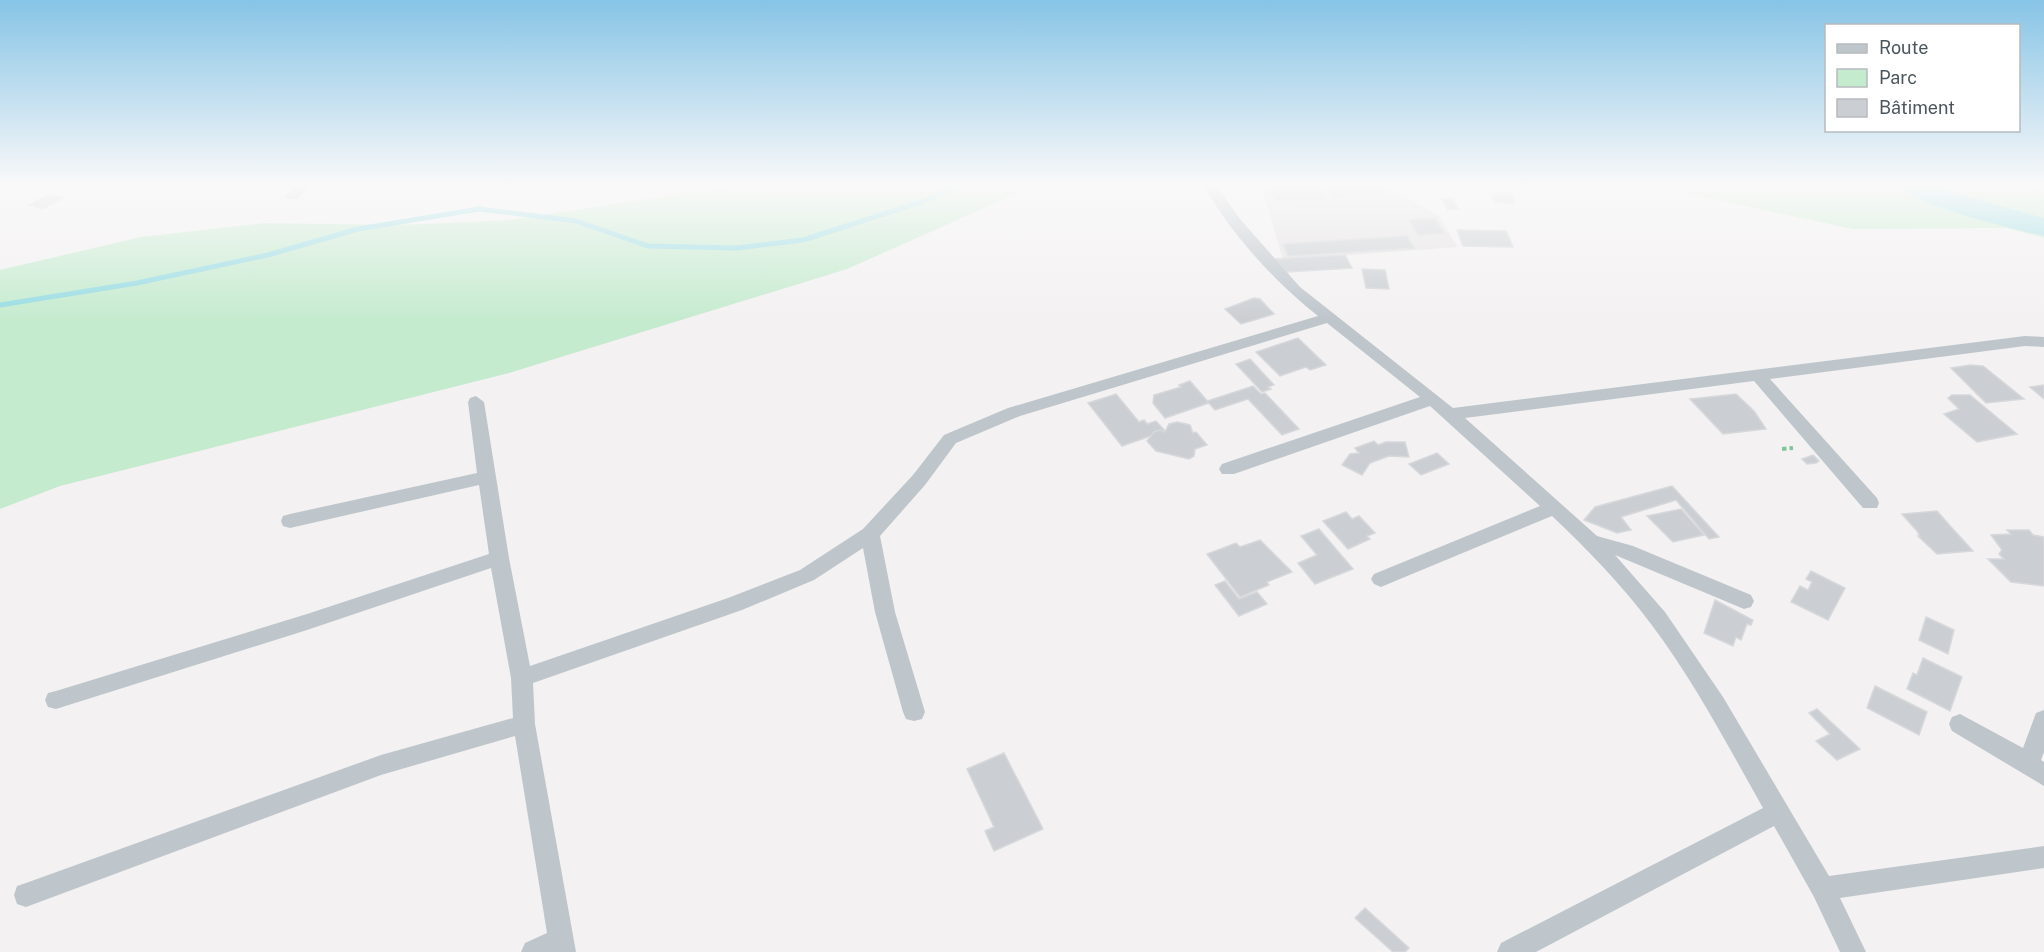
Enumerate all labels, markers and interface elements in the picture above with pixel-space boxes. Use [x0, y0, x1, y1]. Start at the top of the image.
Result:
legend [1825, 24, 2020, 132]
text: Route [1879, 37, 1928, 58]
text: Parc [1879, 67, 1917, 88]
text: Bâtiment [1879, 97, 1955, 118]

